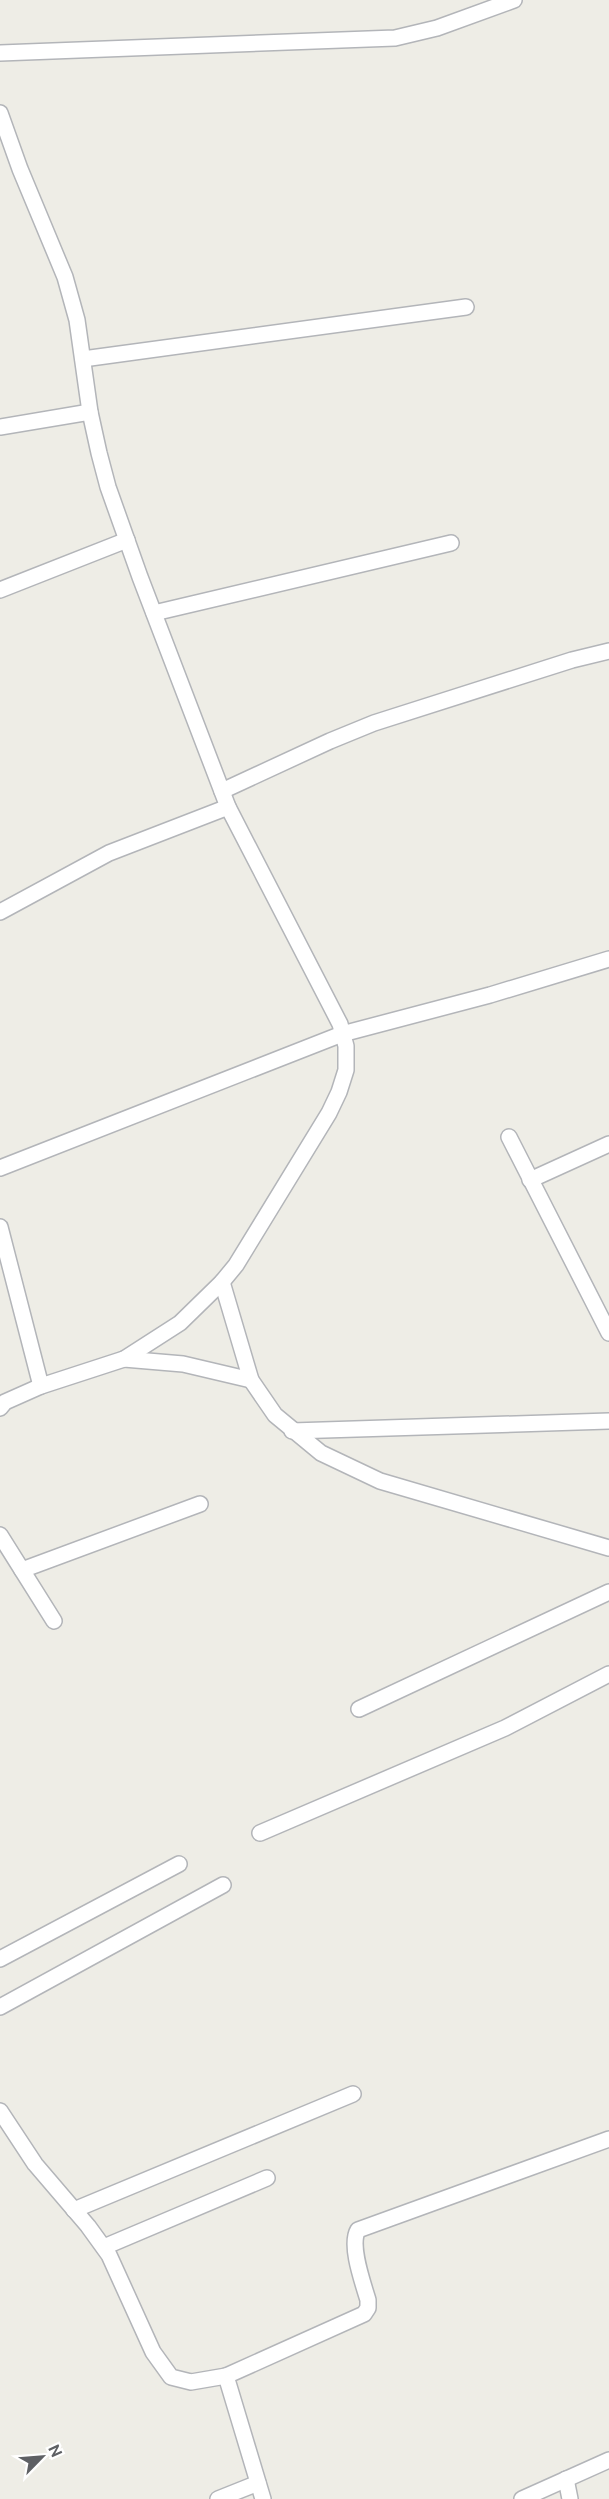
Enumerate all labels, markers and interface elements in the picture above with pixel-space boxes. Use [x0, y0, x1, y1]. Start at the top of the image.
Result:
north arrow [12, 2427, 72, 2487]
text: N [45, 2441, 66, 2460]

